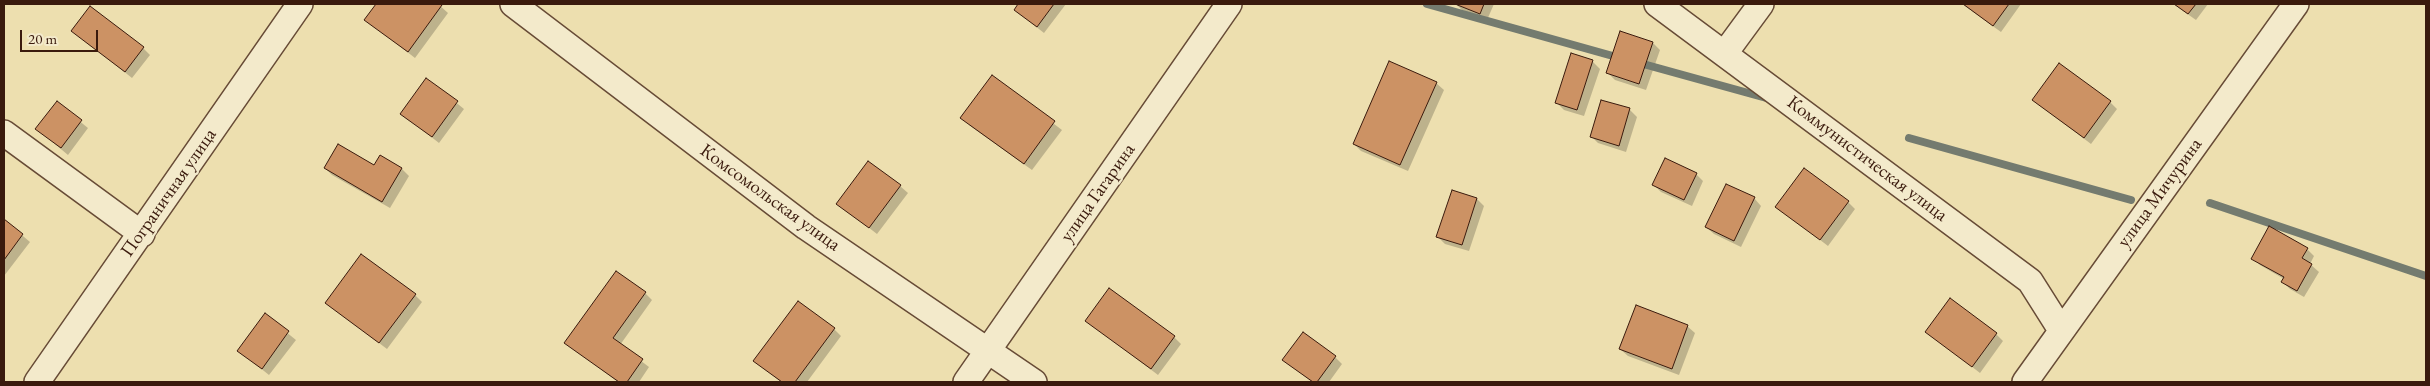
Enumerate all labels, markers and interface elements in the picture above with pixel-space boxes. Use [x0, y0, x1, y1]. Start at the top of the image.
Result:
scale bar [22, 20, 100, 52]
text: 20 m [28, 29, 57, 48]
street label: Коммунистическая улица [1782, 91, 1952, 227]
street label: Пограничная улица [116, 124, 222, 262]
street label: улица Мичурина [2113, 134, 2207, 252]
street label: Комсомольская улица [695, 139, 845, 257]
street label: улица Гагарина [1056, 139, 1140, 247]

